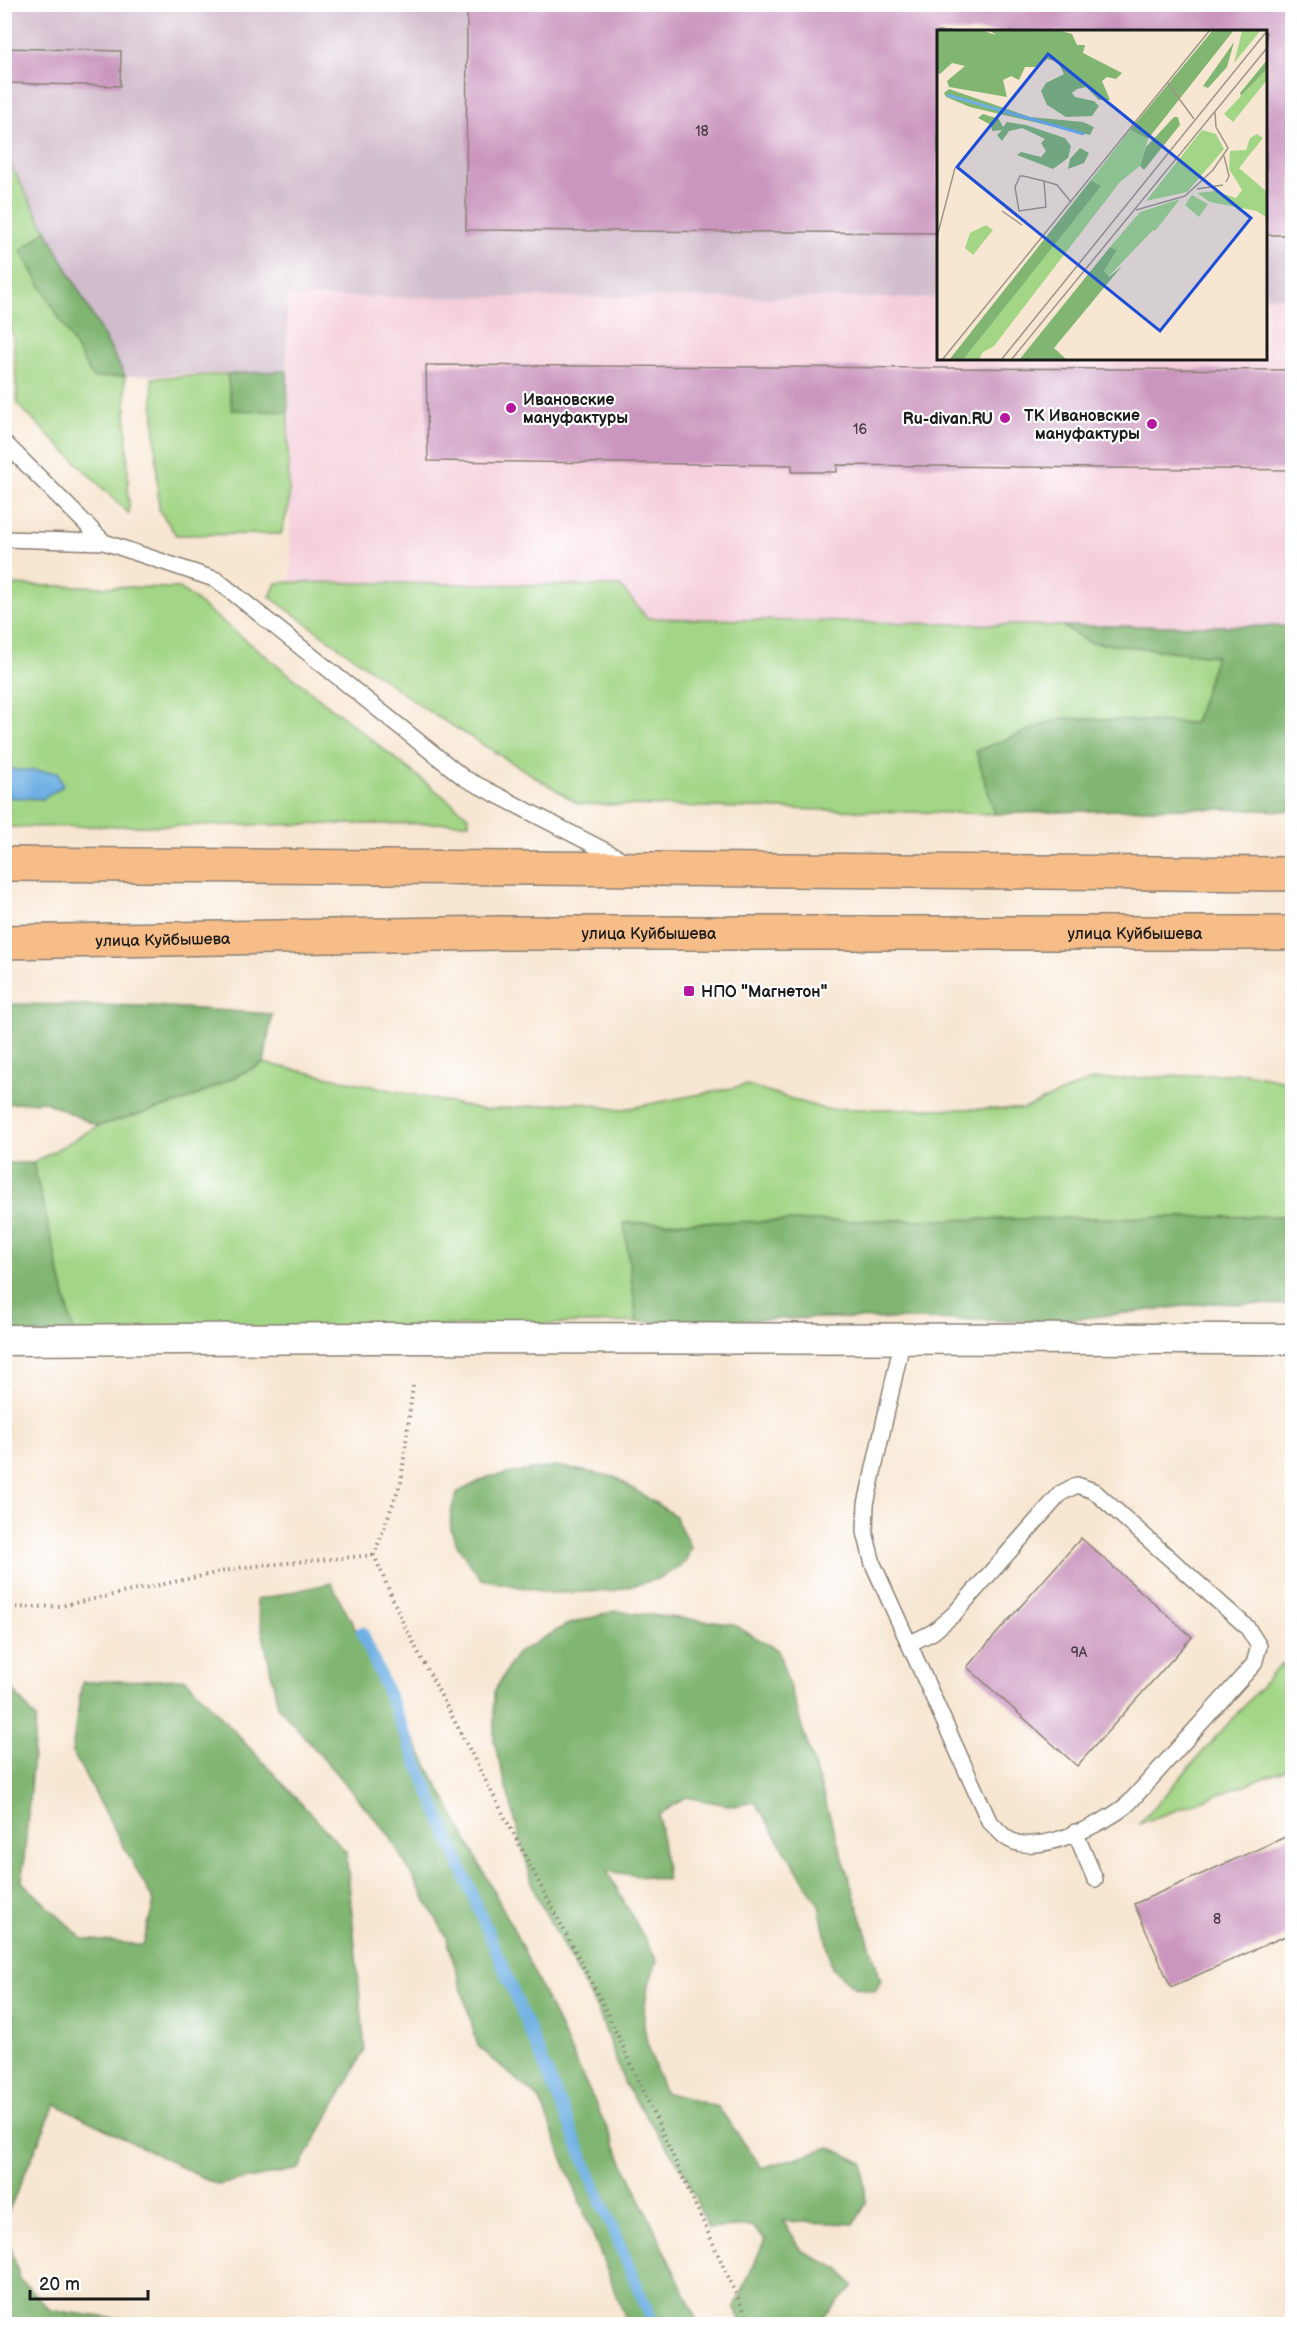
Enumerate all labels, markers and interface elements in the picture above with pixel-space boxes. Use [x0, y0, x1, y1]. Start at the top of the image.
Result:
inset map [937, 30, 1267, 360]
house number: 18 [695, 123, 709, 140]
place label: Ивановские мануфактуры [523, 391, 628, 428]
marker: Ивановские мануфактуры [504, 401, 518, 415]
place label: ТК Ивановские мануфактуры [1024, 407, 1140, 444]
place label: Ru-divan.RU [903, 410, 993, 429]
marker: Ru-divan.RU [998, 411, 1012, 425]
marker: ТК Ивановские мануфактуры [1145, 417, 1159, 431]
house number: 16 [853, 421, 867, 438]
street label: улица Куйбышева [581, 925, 717, 944]
street label: улица Куйбышева [1067, 925, 1203, 944]
street label: улица Куйбышева [95, 930, 231, 951]
place label: НПО "Магнетон" [701, 983, 828, 1002]
marker: НПО "Магнетон" [682, 984, 696, 998]
house number: 9А [1071, 1644, 1088, 1661]
house number: 8 [1213, 1911, 1221, 1928]
scale bar [30, 2263, 148, 2301]
text: 20 m [39, 2274, 80, 2295]

